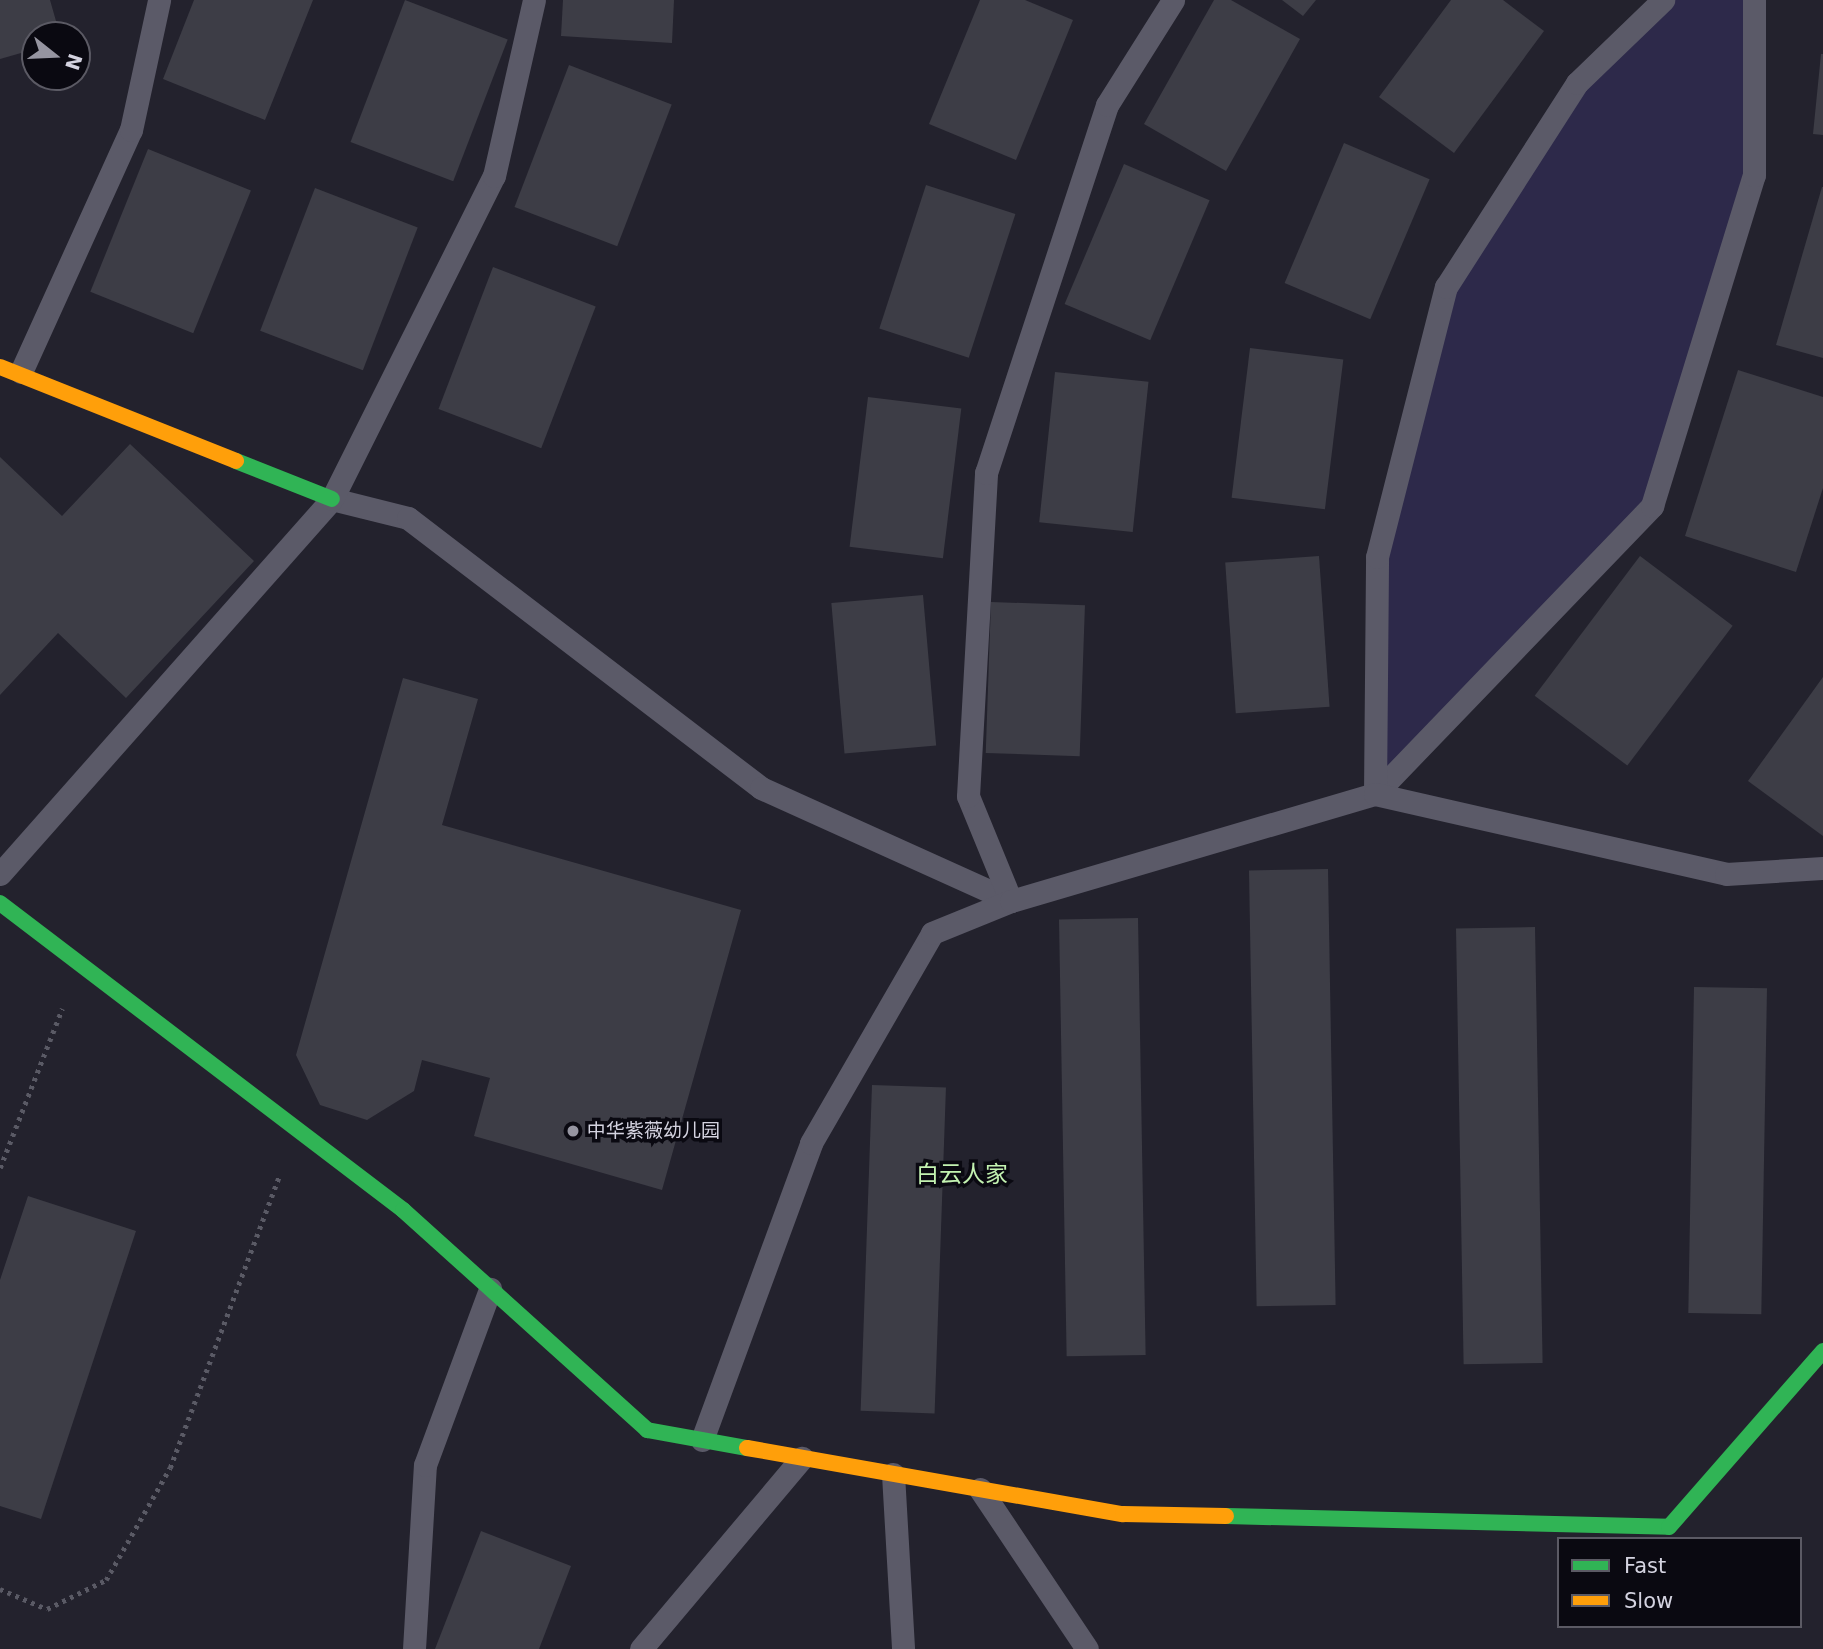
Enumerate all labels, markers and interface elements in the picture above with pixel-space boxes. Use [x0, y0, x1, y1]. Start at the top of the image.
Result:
north arrow [21, 21, 91, 91]
text: N [61, 51, 87, 73]
place label: 中华紫薇幼儿园 [587, 1120, 720, 1142]
marker: 中华紫薇幼儿园 [565, 1123, 581, 1139]
district label: 白云人家 [916, 1160, 1008, 1188]
legend [1557, 1537, 1802, 1628]
text: Fast [1624, 1554, 1666, 1578]
text: Slow [1624, 1589, 1673, 1613]

